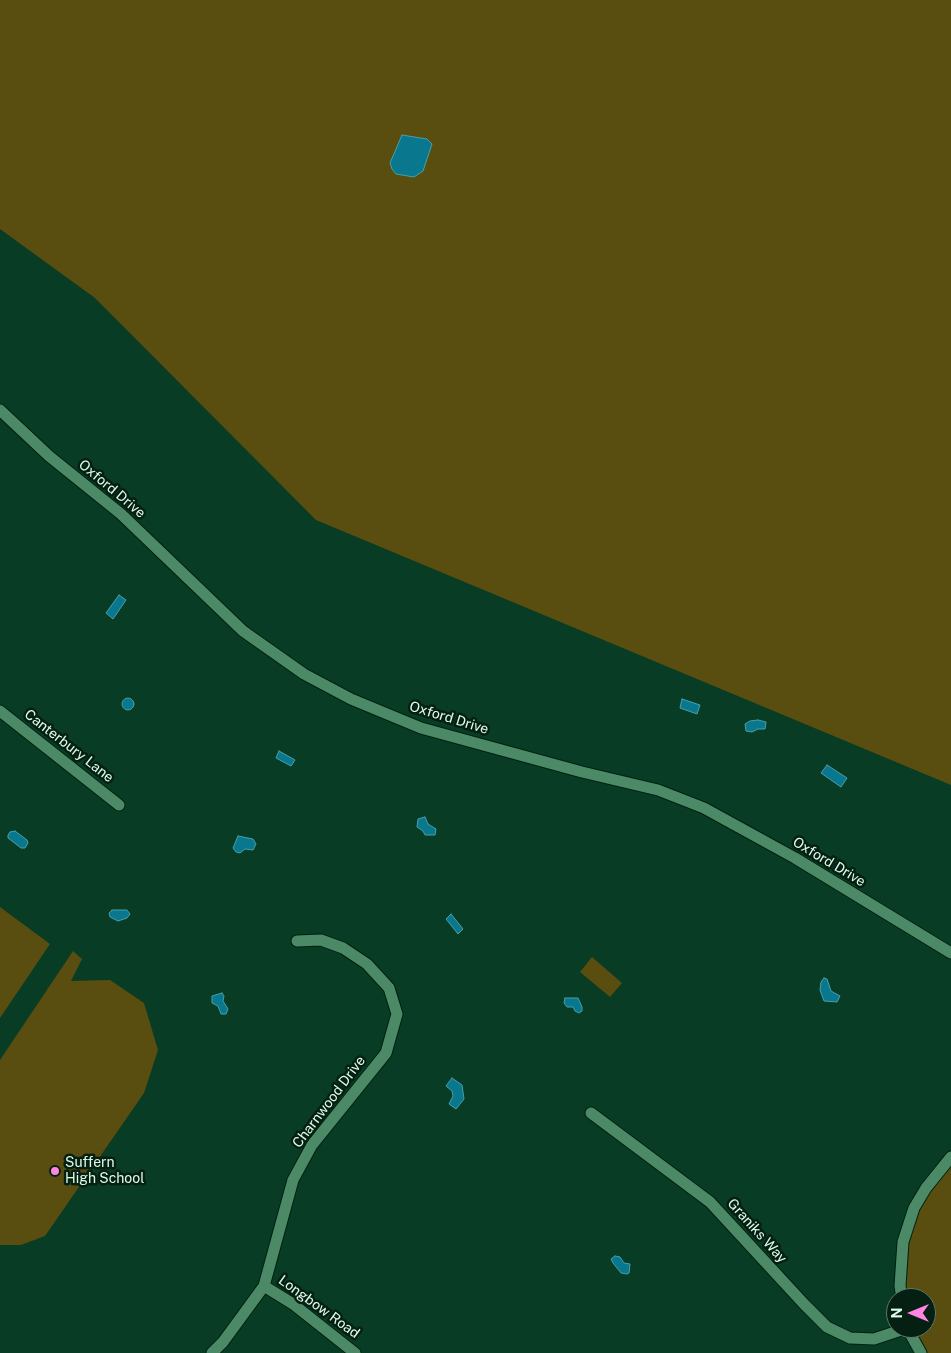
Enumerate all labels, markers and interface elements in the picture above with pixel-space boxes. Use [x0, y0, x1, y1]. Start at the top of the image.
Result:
street label: Oxford Drive [75, 456, 149, 522]
street label: Oxford Drive [407, 698, 491, 738]
street label: Canterbury Lane [21, 706, 117, 786]
street label: Oxford Drive [790, 834, 868, 890]
street label: Charnwood Drive [289, 1053, 369, 1151]
place label: Suffern High School [65, 1155, 144, 1188]
marker: Suffern High School [49, 1165, 61, 1177]
street label: Graniks Way [724, 1195, 790, 1267]
street label: Longbow Road [275, 1272, 363, 1342]
north arrow [886, 1288, 936, 1338]
text: N [889, 1308, 905, 1318]

